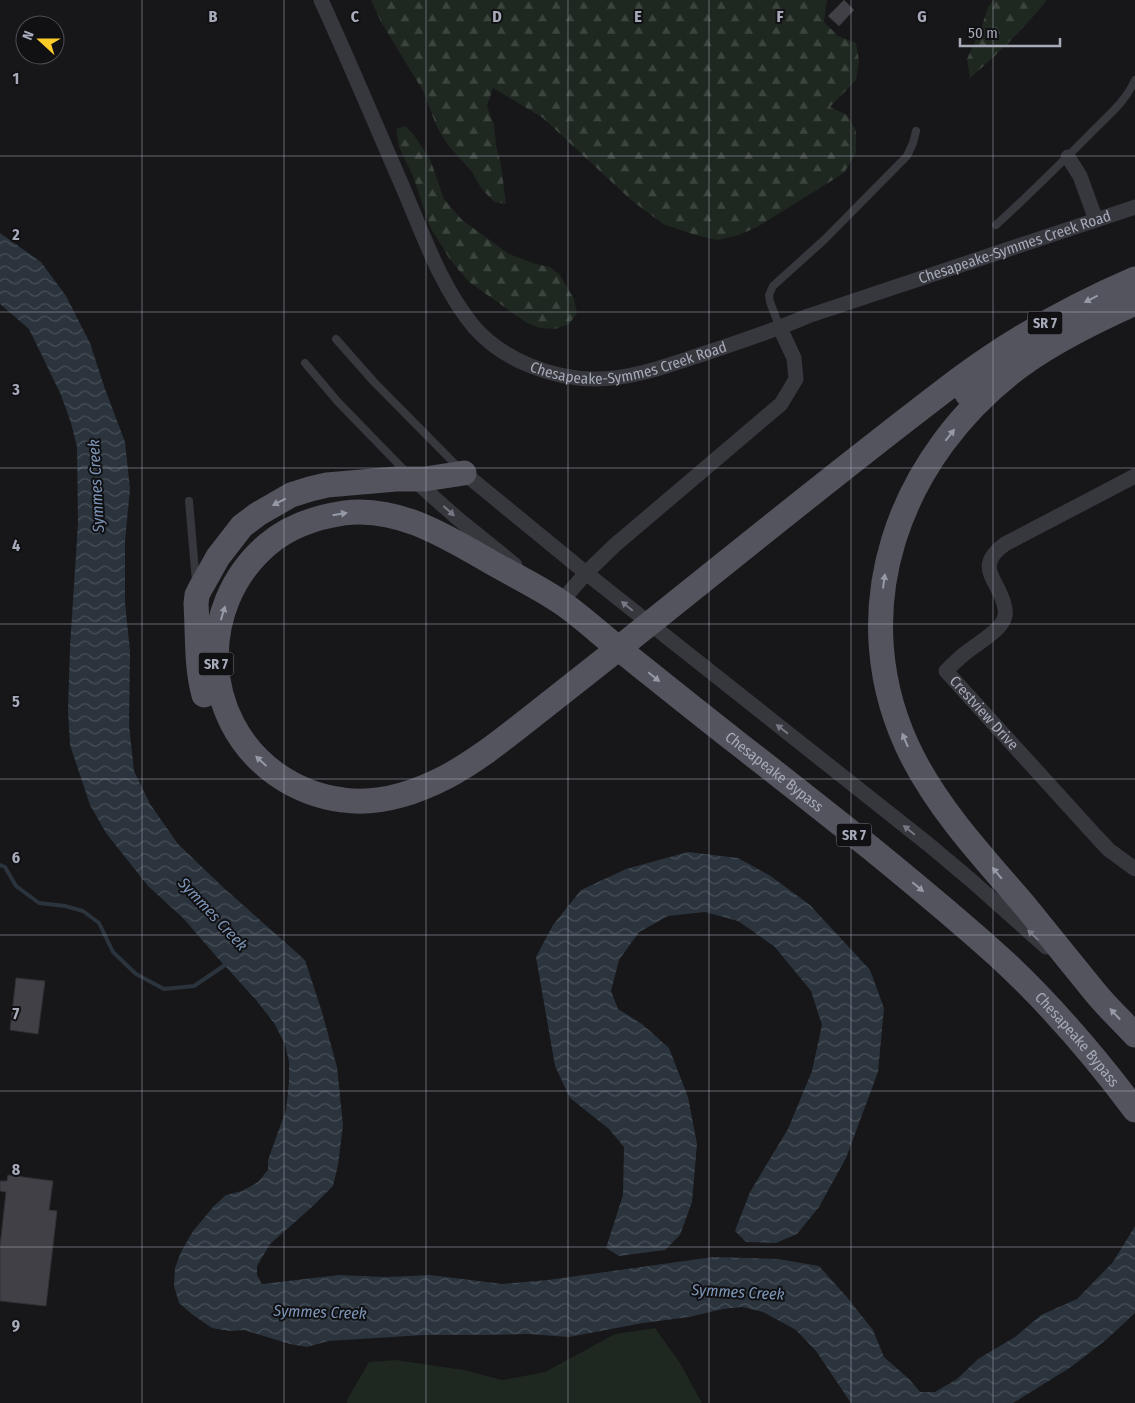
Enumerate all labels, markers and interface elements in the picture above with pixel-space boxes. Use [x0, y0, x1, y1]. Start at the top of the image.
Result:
text: B [209, 7, 218, 26]
text: C [351, 7, 360, 26]
text: D [492, 7, 502, 26]
text: E [634, 7, 642, 26]
text: F [776, 7, 784, 26]
text: G [917, 7, 927, 26]
north arrow [15, 15, 65, 65]
scale bar [960, 15, 1060, 47]
text: 50 m [968, 24, 998, 42]
text: N [19, 29, 38, 42]
text: 1 [13, 69, 19, 88]
street label: Chesapeake-Symmes Creek Road [916, 207, 1113, 288]
text: 2 [11, 225, 20, 244]
one-way arrow [1083, 295, 1098, 303]
road number: SR 7 [1028, 312, 1062, 334]
street label: Chesapeake-Symmes Creek Road [528, 338, 729, 388]
text: 3 [11, 380, 20, 399]
one-way arrow [944, 429, 955, 442]
water label: Symmes Creek [84, 439, 108, 534]
one-way arrow [272, 498, 287, 506]
one-way arrow [443, 506, 456, 517]
one-way arrow [333, 510, 349, 518]
text: 4 [12, 536, 20, 555]
one-way arrow [880, 573, 888, 589]
one-way arrow [621, 601, 634, 612]
one-way arrow [219, 605, 227, 620]
road number: SR 7 [198, 652, 234, 676]
one-way arrow [647, 671, 660, 682]
street label: Crestview Drive [946, 672, 1022, 754]
text: 5 [12, 692, 20, 711]
one-way arrow [776, 723, 789, 734]
street label: Chesapeake Bypass [722, 728, 827, 816]
one-way arrow [901, 733, 909, 747]
one-way arrow [256, 755, 268, 767]
road number: SR 7 [836, 824, 872, 846]
one-way arrow [903, 824, 916, 835]
text: 6 [12, 848, 20, 867]
one-way arrow [991, 868, 1003, 880]
water label: Symmes Creek [174, 873, 252, 955]
one-way arrow [912, 881, 924, 892]
one-way arrow [1028, 929, 1040, 941]
street label: Chesapeake Bypass [1031, 988, 1123, 1091]
text: 7 [13, 1004, 20, 1023]
one-way arrow [1109, 1008, 1121, 1020]
text: 8 [12, 1160, 21, 1179]
water label: Symmes Creek [690, 1280, 785, 1304]
water label: Symmes Creek [272, 1301, 367, 1323]
text: 9 [12, 1316, 20, 1335]

